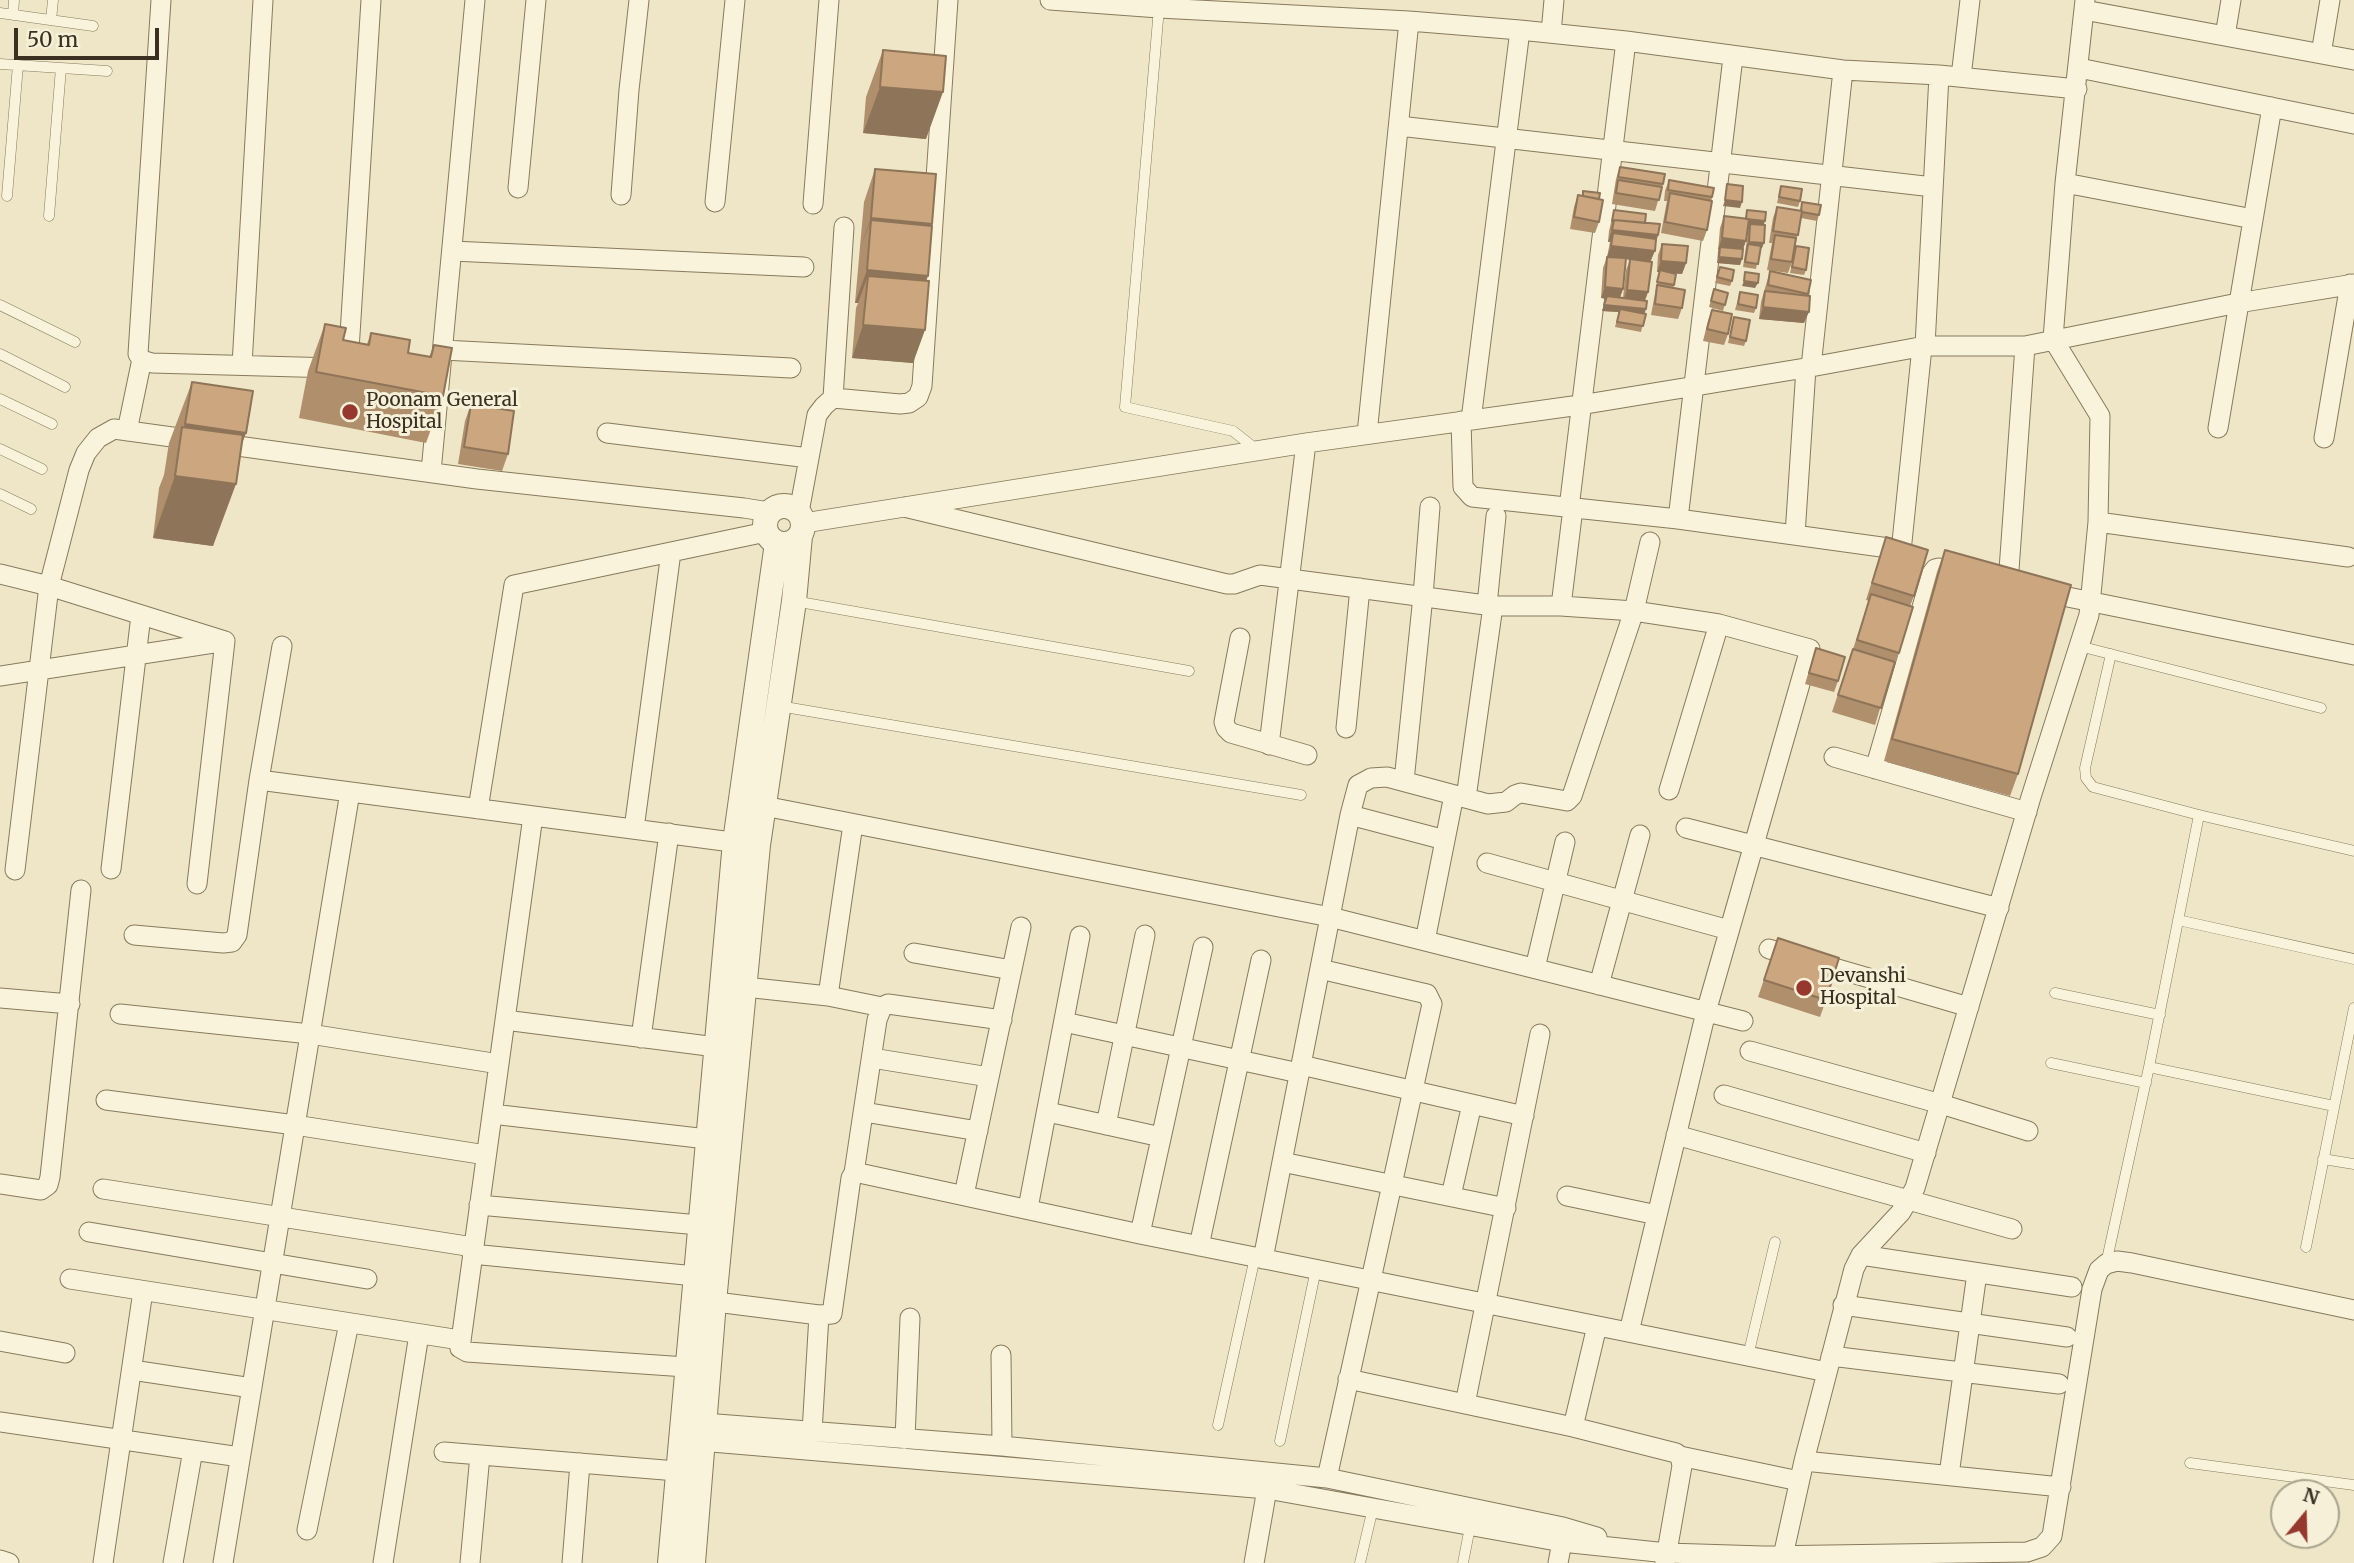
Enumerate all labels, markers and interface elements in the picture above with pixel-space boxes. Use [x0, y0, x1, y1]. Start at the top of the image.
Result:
scale bar [18, 14, 163, 58]
text: 50 m [27, 26, 78, 53]
place label: Poonam General Hospital [366, 390, 518, 434]
marker: Poonam General Hospital [340, 402, 360, 422]
place label: Devanshi Hospital [1820, 966, 1906, 1010]
marker: Devanshi Hospital [1794, 978, 1814, 998]
north arrow [2270, 1479, 2340, 1549]
text: N [2300, 1482, 2322, 1510]

